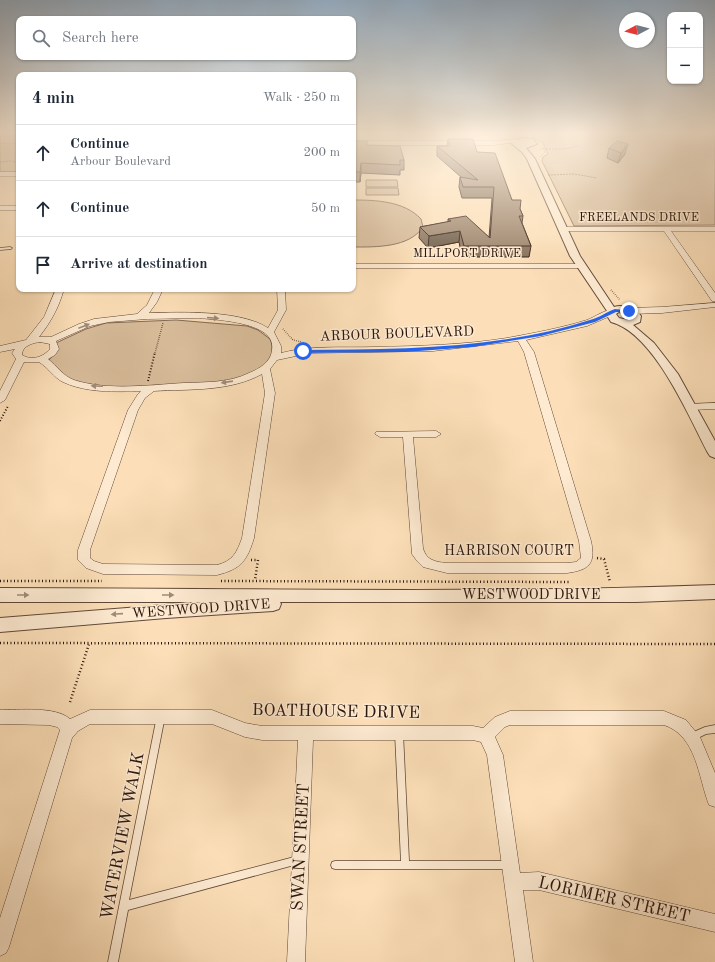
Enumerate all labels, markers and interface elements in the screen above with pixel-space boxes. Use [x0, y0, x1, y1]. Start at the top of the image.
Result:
north arrow [619, 12, 655, 48]
map controls [667, 12, 703, 84]
button: + [667, 12, 703, 48]
search box [16, 16, 356, 60]
icon: search [30, 27, 52, 49]
text: Search here [62, 31, 139, 46]
button: − [667, 48, 703, 84]
text: 4 min [32, 90, 75, 107]
text: Walk · 250 m [263, 91, 340, 104]
text: Continue [70, 137, 129, 152]
icon: ahead [32, 142, 54, 164]
text: 200 m [303, 146, 340, 159]
text: Arbour Boulevard [70, 155, 171, 168]
icon: ahead [32, 198, 54, 220]
text: Continue [70, 201, 129, 216]
text: 50 m [311, 202, 340, 215]
street label: FREELANDS DRIVE [579, 212, 699, 224]
street label: MILLPORT DRIVE [413, 248, 521, 260]
icon: arrive [32, 254, 54, 276]
text: Arrive at destination [70, 257, 208, 272]
route end [620, 302, 638, 320]
one-way arrow [207, 314, 219, 321]
one-way arrow [78, 322, 90, 328]
street label: ARBOUR BOULEVARD [320, 324, 474, 344]
route start [294, 342, 312, 360]
one-way arrow [221, 379, 233, 385]
one-way arrow [90, 383, 103, 389]
street label: HARRISON COURT [444, 544, 574, 558]
street label: WESTWOOD DRIVE [462, 588, 600, 602]
one-way arrow [17, 592, 30, 598]
one-way arrow [162, 592, 175, 598]
street label: WESTWOOD DRIVE [131, 597, 271, 621]
one-way arrow [111, 611, 123, 618]
street label: BOATHOUSE DRIVE [252, 702, 420, 722]
street label: WATERVIEW WALK [98, 750, 148, 921]
street label: SWAN STREET [289, 783, 313, 911]
street label: LORIMER STREET [536, 874, 692, 926]

